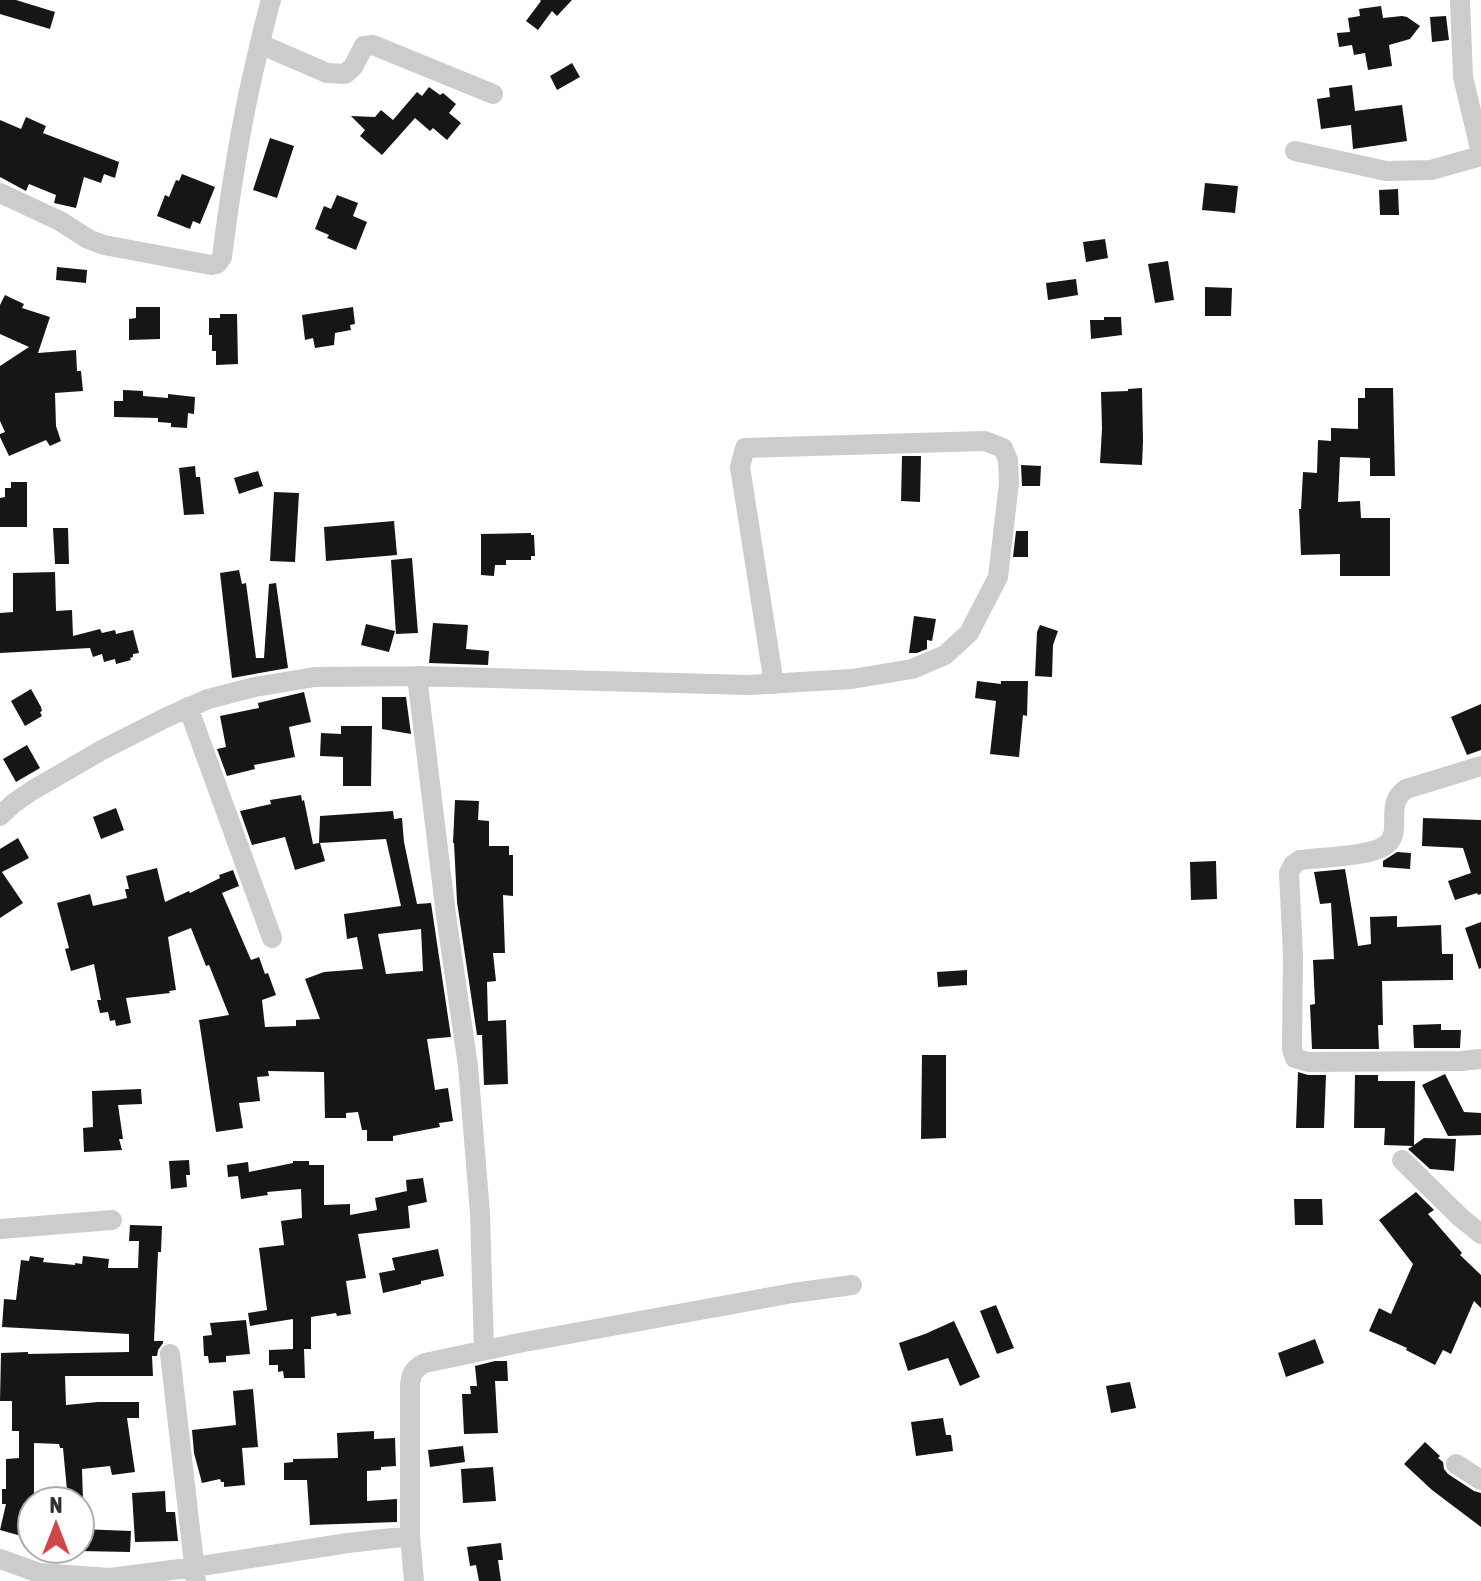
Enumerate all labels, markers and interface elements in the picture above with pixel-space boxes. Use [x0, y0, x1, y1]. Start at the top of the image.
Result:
north arrow [16, 1485, 96, 1565]
text: N [50, 1492, 62, 1518]

